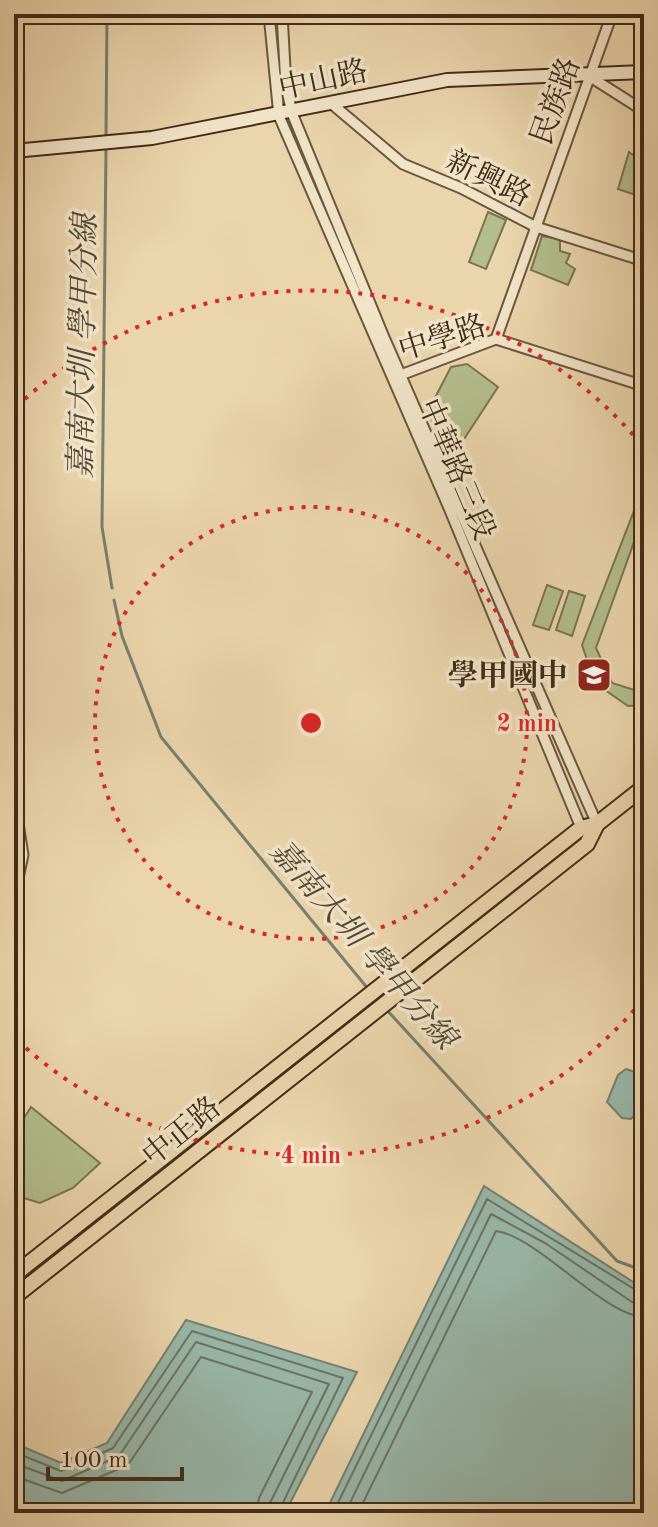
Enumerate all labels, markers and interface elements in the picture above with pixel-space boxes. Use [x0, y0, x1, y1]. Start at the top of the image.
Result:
street label: 民族路 [525, 53, 586, 149]
street label: 中山路 [276, 54, 371, 105]
street label: 新興路 [441, 144, 536, 213]
water label: 嘉南大圳 學甲分線 [64, 210, 103, 479]
street label: 中學路 [394, 309, 490, 366]
street label: 中華路三段 [412, 394, 501, 545]
school or university icon: 學甲國中 [575, 656, 613, 694]
place label: 學甲國中 [448, 659, 568, 692]
centre of rings [297, 709, 325, 737]
text: 2 min [497, 713, 557, 737]
water label: 嘉南大圳 學甲分線 [263, 834, 465, 1059]
street label: 中正路 [136, 1090, 227, 1173]
text: 4 min [281, 1145, 341, 1169]
scale bar [48, 1431, 182, 1481]
text: 100 m [60, 1449, 128, 1473]

